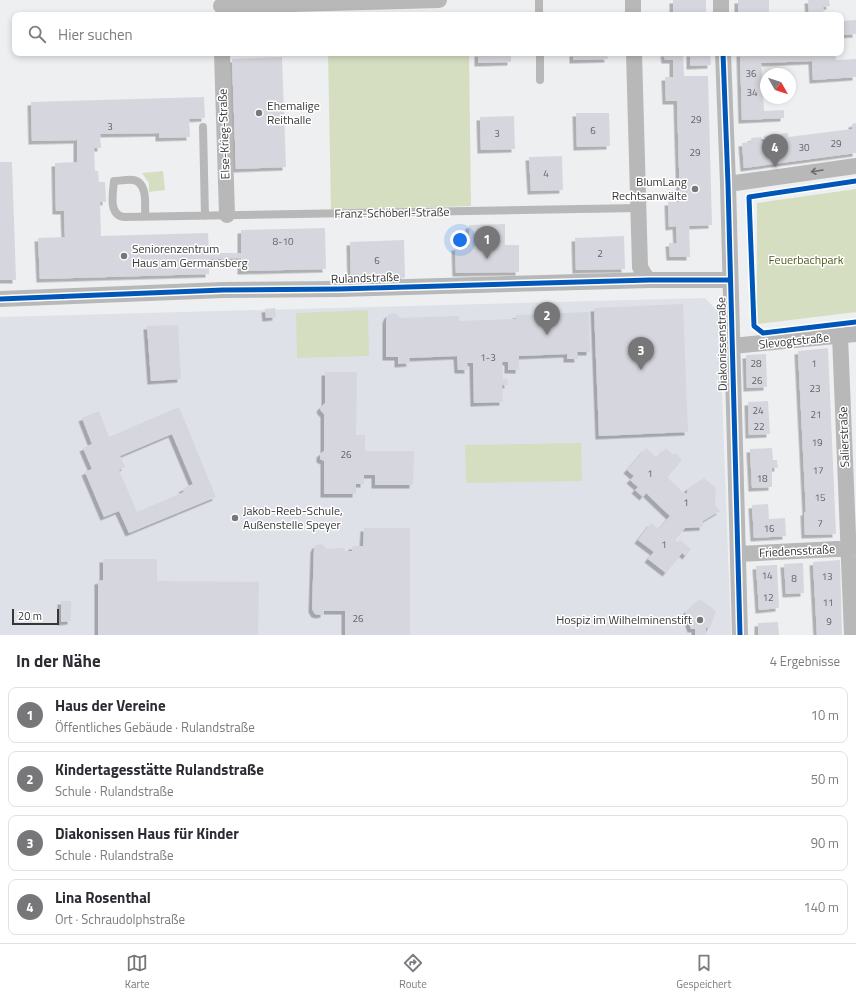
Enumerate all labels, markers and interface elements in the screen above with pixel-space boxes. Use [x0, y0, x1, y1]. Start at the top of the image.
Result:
search box [12, 12, 844, 56]
icon: search [26, 23, 48, 45]
text: Hier suchen [58, 23, 133, 46]
house number: 36 [745, 66, 757, 81]
north arrow [760, 68, 796, 104]
house number: 34 [746, 85, 758, 100]
street label: Else-Krieg-Straße [212, 88, 235, 180]
place label: Ehemalige Reithalle [267, 96, 320, 129]
marker: Ehemalige Reithalle [254, 108, 264, 118]
house number: 29 [690, 112, 702, 127]
house number: 3 [107, 119, 113, 134]
house number: 6 [590, 123, 596, 138]
house number: 3 [494, 126, 500, 141]
pin: 4 [762, 134, 788, 167]
house number: 29 [830, 136, 842, 151]
house number: 30 [798, 140, 810, 155]
house number: 29 [689, 145, 701, 160]
house number: 4 [543, 166, 549, 181]
one-way arrow [811, 167, 824, 175]
place label: BlumLang Rechtsanwälte [612, 172, 687, 205]
marker: BlumLang Rechtsanwälte [690, 184, 700, 194]
street label: Franz-Schöberl-Straße [334, 202, 450, 223]
pin: 1 [474, 226, 500, 259]
your location [450, 230, 470, 250]
house number: 8-10 [272, 234, 294, 249]
place label: Seniorenzentrum Haus am Germansberg [132, 239, 248, 272]
house number: 2 [597, 246, 603, 261]
park label: Feuerbachpark [769, 250, 844, 269]
marker: Seniorenzentrum Haus am Germansberg [119, 251, 129, 261]
house number: 6 [374, 253, 380, 268]
street label: Rulandstraße [331, 267, 399, 288]
street label: Diakonissenstraße [711, 297, 732, 391]
pin: 2 [534, 302, 560, 335]
street label: Slevogtstraße [758, 327, 830, 354]
pin: 3 [628, 337, 654, 370]
house number: 1-3 [480, 350, 496, 365]
house number: 28 [750, 356, 762, 371]
house number: 1 [811, 356, 817, 371]
house number: 26 [751, 373, 763, 388]
house number: 23 [809, 381, 821, 396]
house number: 24 [752, 403, 764, 418]
street label: Salierstraße [833, 406, 854, 468]
house number: 21 [810, 407, 822, 422]
house number: 22 [753, 419, 765, 434]
house number: 19 [811, 435, 823, 450]
house number: 26 [340, 447, 352, 462]
house number: 17 [812, 463, 824, 478]
house number: 1 [647, 466, 653, 481]
house number: 18 [756, 471, 768, 486]
house number: 15 [814, 490, 826, 505]
house number: 1 [683, 495, 689, 510]
place label: Jakob-Reeb-Schule, Außenstelle Speyer [243, 501, 343, 534]
marker: Jakob-Reeb-Schule, Außenstelle Speyer [230, 513, 240, 523]
house number: 7 [817, 516, 823, 531]
house number: 16 [763, 521, 775, 536]
house number: 1 [661, 537, 667, 552]
street label: Friedensstraße [758, 539, 836, 562]
house number: 14 [761, 568, 773, 583]
house number: 13 [821, 569, 833, 584]
house number: 8 [791, 571, 797, 586]
house number: 12 [762, 590, 774, 605]
house number: 11 [822, 595, 834, 610]
scale bar [12, 607, 59, 626]
text: 20 m [18, 608, 42, 624]
place label: Hospiz im Wilhelminenstift [556, 610, 693, 629]
house number: 26 [352, 611, 364, 626]
house number: 9 [826, 614, 832, 629]
marker: Hospiz im Wilhelminenstift [695, 615, 705, 625]
text: In der Nähe [16, 648, 101, 674]
text: 4 Ergebnisse [770, 651, 840, 671]
text: Haus der Vereine [55, 694, 166, 717]
text: 1 [26, 705, 34, 725]
text: 10 m [811, 705, 839, 725]
text: Öffentliches Gebäude · Rulandstraße [55, 717, 255, 737]
text: Kindertagesstätte Rulandstraße [55, 758, 264, 781]
text: 2 [26, 769, 34, 789]
text: 50 m [811, 769, 839, 789]
text: Schule · Rulandstraße [55, 781, 174, 801]
text: Diakonissen Haus für Kinder [55, 822, 239, 845]
text: 3 [26, 833, 34, 853]
text: 90 m [811, 833, 839, 853]
text: Schule · Rulandstraße [55, 845, 174, 865]
text: Lina Rosenthal [55, 886, 151, 909]
text: 4 [26, 897, 34, 917]
text: 140 m [803, 897, 839, 917]
text: Ort · Schraudolphstraße [55, 909, 185, 929]
tab: Karte [125, 952, 150, 992]
tab: Route [399, 952, 427, 992]
tab: Gespeichert [676, 952, 731, 992]

